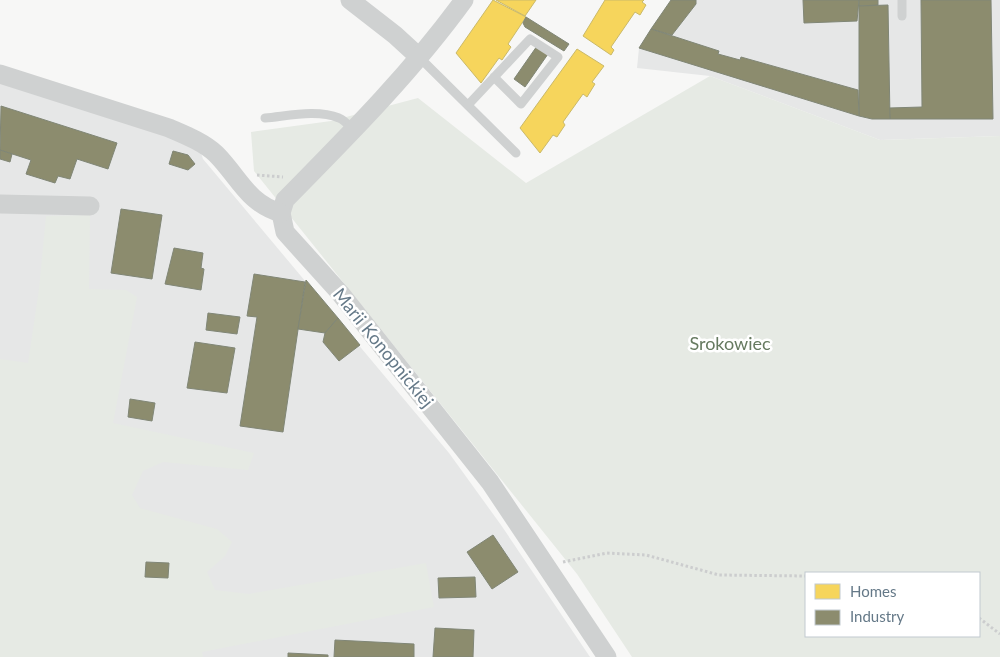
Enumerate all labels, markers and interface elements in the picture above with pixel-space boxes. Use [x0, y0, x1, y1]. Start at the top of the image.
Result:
street label: Marii Konopnickiej [329, 283, 439, 412]
park label: Srokowiec [689, 332, 771, 354]
legend [805, 572, 980, 637]
text: Homes [850, 582, 896, 600]
text: Industry [850, 607, 905, 625]

